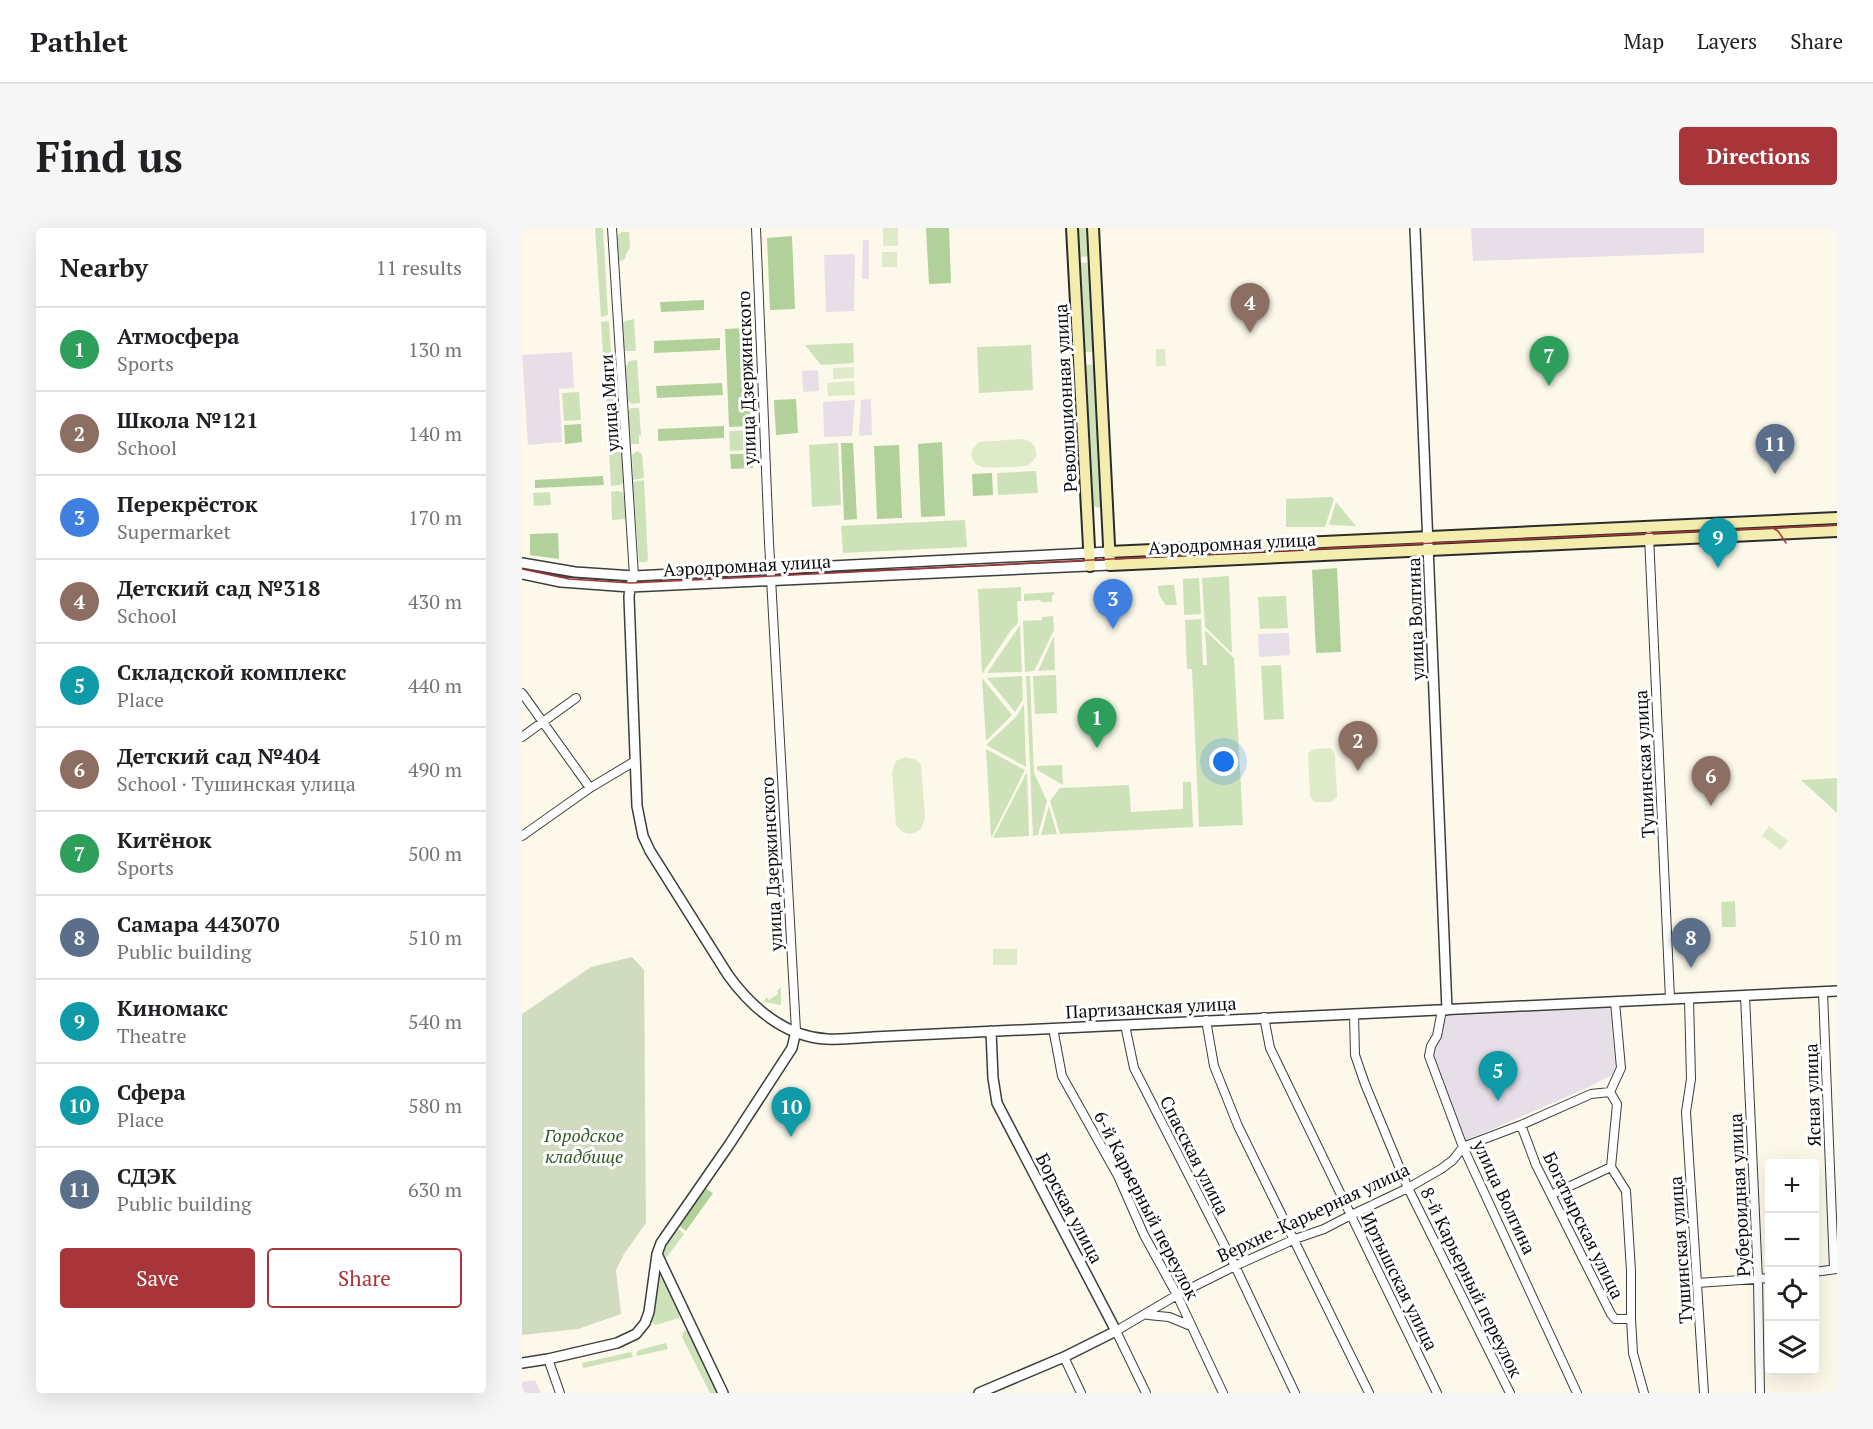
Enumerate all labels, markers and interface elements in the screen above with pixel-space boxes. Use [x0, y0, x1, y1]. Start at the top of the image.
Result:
text: Pathlet [30, 23, 128, 60]
text: Map [1623, 27, 1664, 55]
text: Layers [1697, 27, 1757, 55]
text: Share [1790, 27, 1843, 55]
button: Directions [1679, 127, 1837, 185]
text: Find us [36, 128, 183, 184]
text: Nearby [60, 250, 148, 284]
text: 11 results [376, 254, 462, 281]
pin: 4 [1230, 284, 1270, 333]
street label: улица Дзержинского [731, 290, 761, 467]
street label: Революционная улица [1048, 303, 1082, 493]
text: Атмосфера [117, 321, 240, 350]
text: 1 [74, 336, 85, 363]
text: 130 m [408, 336, 462, 363]
pin: 7 [1530, 336, 1568, 386]
text: Sports [117, 350, 174, 377]
street label: улица Мяги [594, 353, 624, 454]
text: Школа №121 [117, 405, 259, 434]
text: 2 [74, 420, 85, 447]
text: 140 m [408, 420, 462, 447]
pin: 11 [1756, 424, 1794, 474]
text: School [117, 434, 177, 461]
text: Перекрёсток [117, 489, 258, 518]
text: 3 [74, 504, 85, 531]
text: 170 m [408, 504, 462, 531]
text: Supermarket [117, 518, 231, 545]
pin: 9 [1698, 518, 1738, 568]
street label: Аэродромная улица [1147, 527, 1317, 559]
street label: Аэродромная улица [662, 549, 832, 581]
street label: улица Волгина [1401, 557, 1429, 682]
text: Детский сад №318 [117, 573, 320, 602]
pin: 3 [1094, 580, 1132, 629]
text: 4 [74, 588, 85, 615]
text: 430 m [408, 588, 462, 615]
text: School [117, 602, 177, 629]
text: Складской комплекс [117, 657, 346, 686]
text: 5 [74, 672, 85, 699]
text: 440 m [408, 672, 462, 699]
text: Place [117, 686, 164, 713]
street label: Тушинская улица [1628, 689, 1660, 839]
pin: 1 [1078, 698, 1116, 748]
pin: 2 [1338, 722, 1378, 771]
text: Детский сад №404 [117, 741, 320, 770]
your location [1209, 747, 1238, 776]
text: 6 [74, 756, 85, 783]
text: 490 m [408, 756, 462, 783]
pin: 6 [1692, 756, 1730, 806]
text: School · Тушинская улица [117, 770, 356, 797]
street label: улица Дзержинского [754, 776, 788, 953]
text: Китёнок [117, 825, 212, 854]
text: 7 [74, 840, 85, 867]
text: 500 m [408, 840, 462, 867]
text: Sports [117, 854, 174, 881]
text: Самара 443070 [117, 909, 280, 938]
pin: 8 [1672, 918, 1710, 968]
text: 8 [74, 924, 85, 951]
text: 510 m [408, 924, 462, 951]
text: Public building [117, 938, 251, 965]
street label: Партизанская улица [1065, 991, 1237, 1023]
text: Киномакс [117, 993, 228, 1022]
text: 9 [74, 1008, 85, 1035]
text: 540 m [408, 1008, 462, 1035]
text: Theatre [117, 1022, 186, 1049]
street label: Ясная улица [1798, 1043, 1826, 1147]
pin: 5 [1478, 1052, 1518, 1101]
text: Сфера [117, 1077, 186, 1106]
pin: 10 [772, 1088, 810, 1137]
street label: Спасская улица [1155, 1091, 1235, 1219]
text: 10 [68, 1092, 91, 1119]
text: 580 m [408, 1092, 462, 1119]
text: Place [117, 1106, 164, 1133]
street label: 6-й Карьерный переулок [1089, 1107, 1205, 1304]
street label: Рубероидная улица [1723, 1113, 1755, 1277]
park label: Городское кладбище [543, 1123, 624, 1168]
street label: улица Волгина [1468, 1135, 1542, 1258]
street label: Богатырская улица [1538, 1147, 1630, 1303]
street label: Борская улица [1031, 1149, 1109, 1267]
street label: Верхне-Карьерная улица [1213, 1157, 1413, 1267]
map controls [1765, 1159, 1819, 1375]
button: + [1765, 1159, 1819, 1213]
text: СДЭК [117, 1161, 177, 1190]
street label: Тушинская улица [1663, 1175, 1697, 1325]
text: 11 [68, 1176, 91, 1203]
text: 630 m [408, 1176, 462, 1203]
street label: 8-й Карьерный переулок [1415, 1183, 1529, 1381]
text: Public building [117, 1190, 251, 1217]
street label: Иртышская улица [1356, 1208, 1444, 1354]
button: − [1765, 1213, 1819, 1267]
button: Save [60, 1248, 255, 1308]
button: Share [267, 1248, 462, 1308]
button: locate [1765, 1267, 1819, 1321]
button: layers [1765, 1321, 1819, 1375]

